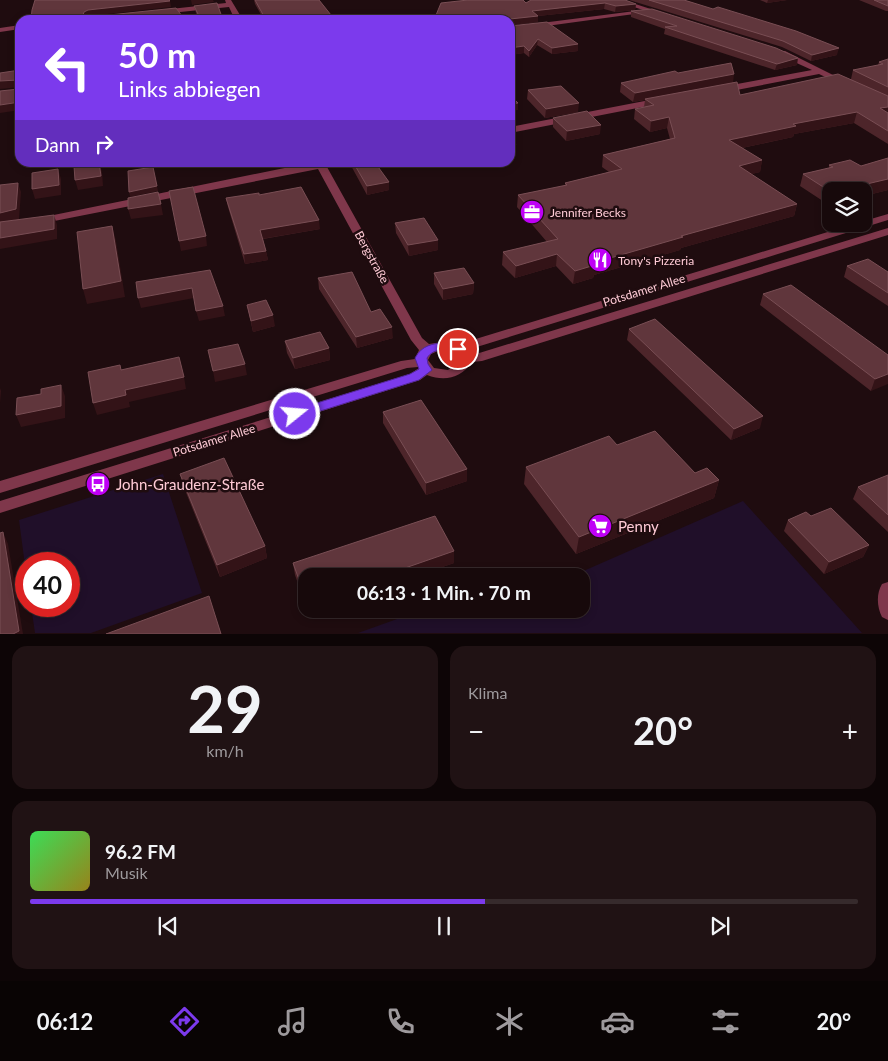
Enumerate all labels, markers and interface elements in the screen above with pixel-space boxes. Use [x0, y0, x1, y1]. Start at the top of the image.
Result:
text: 50 m [118, 33, 196, 75]
icon: left [35, 35, 100, 100]
text: Links abbiegen [118, 75, 261, 102]
icon: right [90, 130, 118, 158]
text: Dann [35, 133, 80, 156]
map controls [822, 182, 872, 232]
button: layers [822, 182, 872, 232]
office icon: Jennifer Becks [519, 199, 545, 225]
place label: Jennifer Becks [550, 205, 626, 220]
street label: Bergstraße [351, 228, 393, 286]
restaurant icon: Tony's Pizzeria [587, 247, 613, 273]
place label: Tony's Pizzeria [618, 253, 694, 268]
street label: Potsdamer Allee [601, 270, 687, 310]
pin [437, 328, 479, 370]
icon: arrive [444, 335, 472, 363]
position arrow [268, 387, 320, 439]
street label: Potsdamer Allee [171, 420, 257, 460]
bus stop icon: John-Graudenz-Straße [85, 471, 111, 497]
place label: John-Graudenz-Straße [116, 475, 264, 493]
supermarket icon: Penny [587, 513, 613, 539]
place label: Penny [618, 517, 659, 535]
speed limit sign: 40 [15, 552, 80, 617]
text: 06:13 · 1 Min. · 70 m [357, 581, 531, 604]
text: 29 [187, 669, 263, 747]
text: Klima [468, 683, 507, 702]
text: 20° [633, 707, 693, 753]
text: − [468, 714, 484, 748]
text: + [842, 714, 858, 748]
text: km/h [206, 741, 244, 760]
text: 96.2 FM [105, 840, 176, 863]
text: Musik [105, 863, 148, 882]
icon: previous [154, 912, 182, 940]
icon: pause [430, 912, 458, 940]
icon: next [706, 912, 734, 940]
icon: directions [167, 1004, 202, 1039]
icon: music [275, 1004, 310, 1039]
icon: phone [383, 1004, 418, 1039]
icon: climate [492, 1004, 527, 1039]
icon: car [600, 1004, 635, 1039]
icon: filters [708, 1004, 743, 1039]
text: 06:12 [37, 1008, 93, 1035]
text: 20° [817, 1008, 851, 1035]

